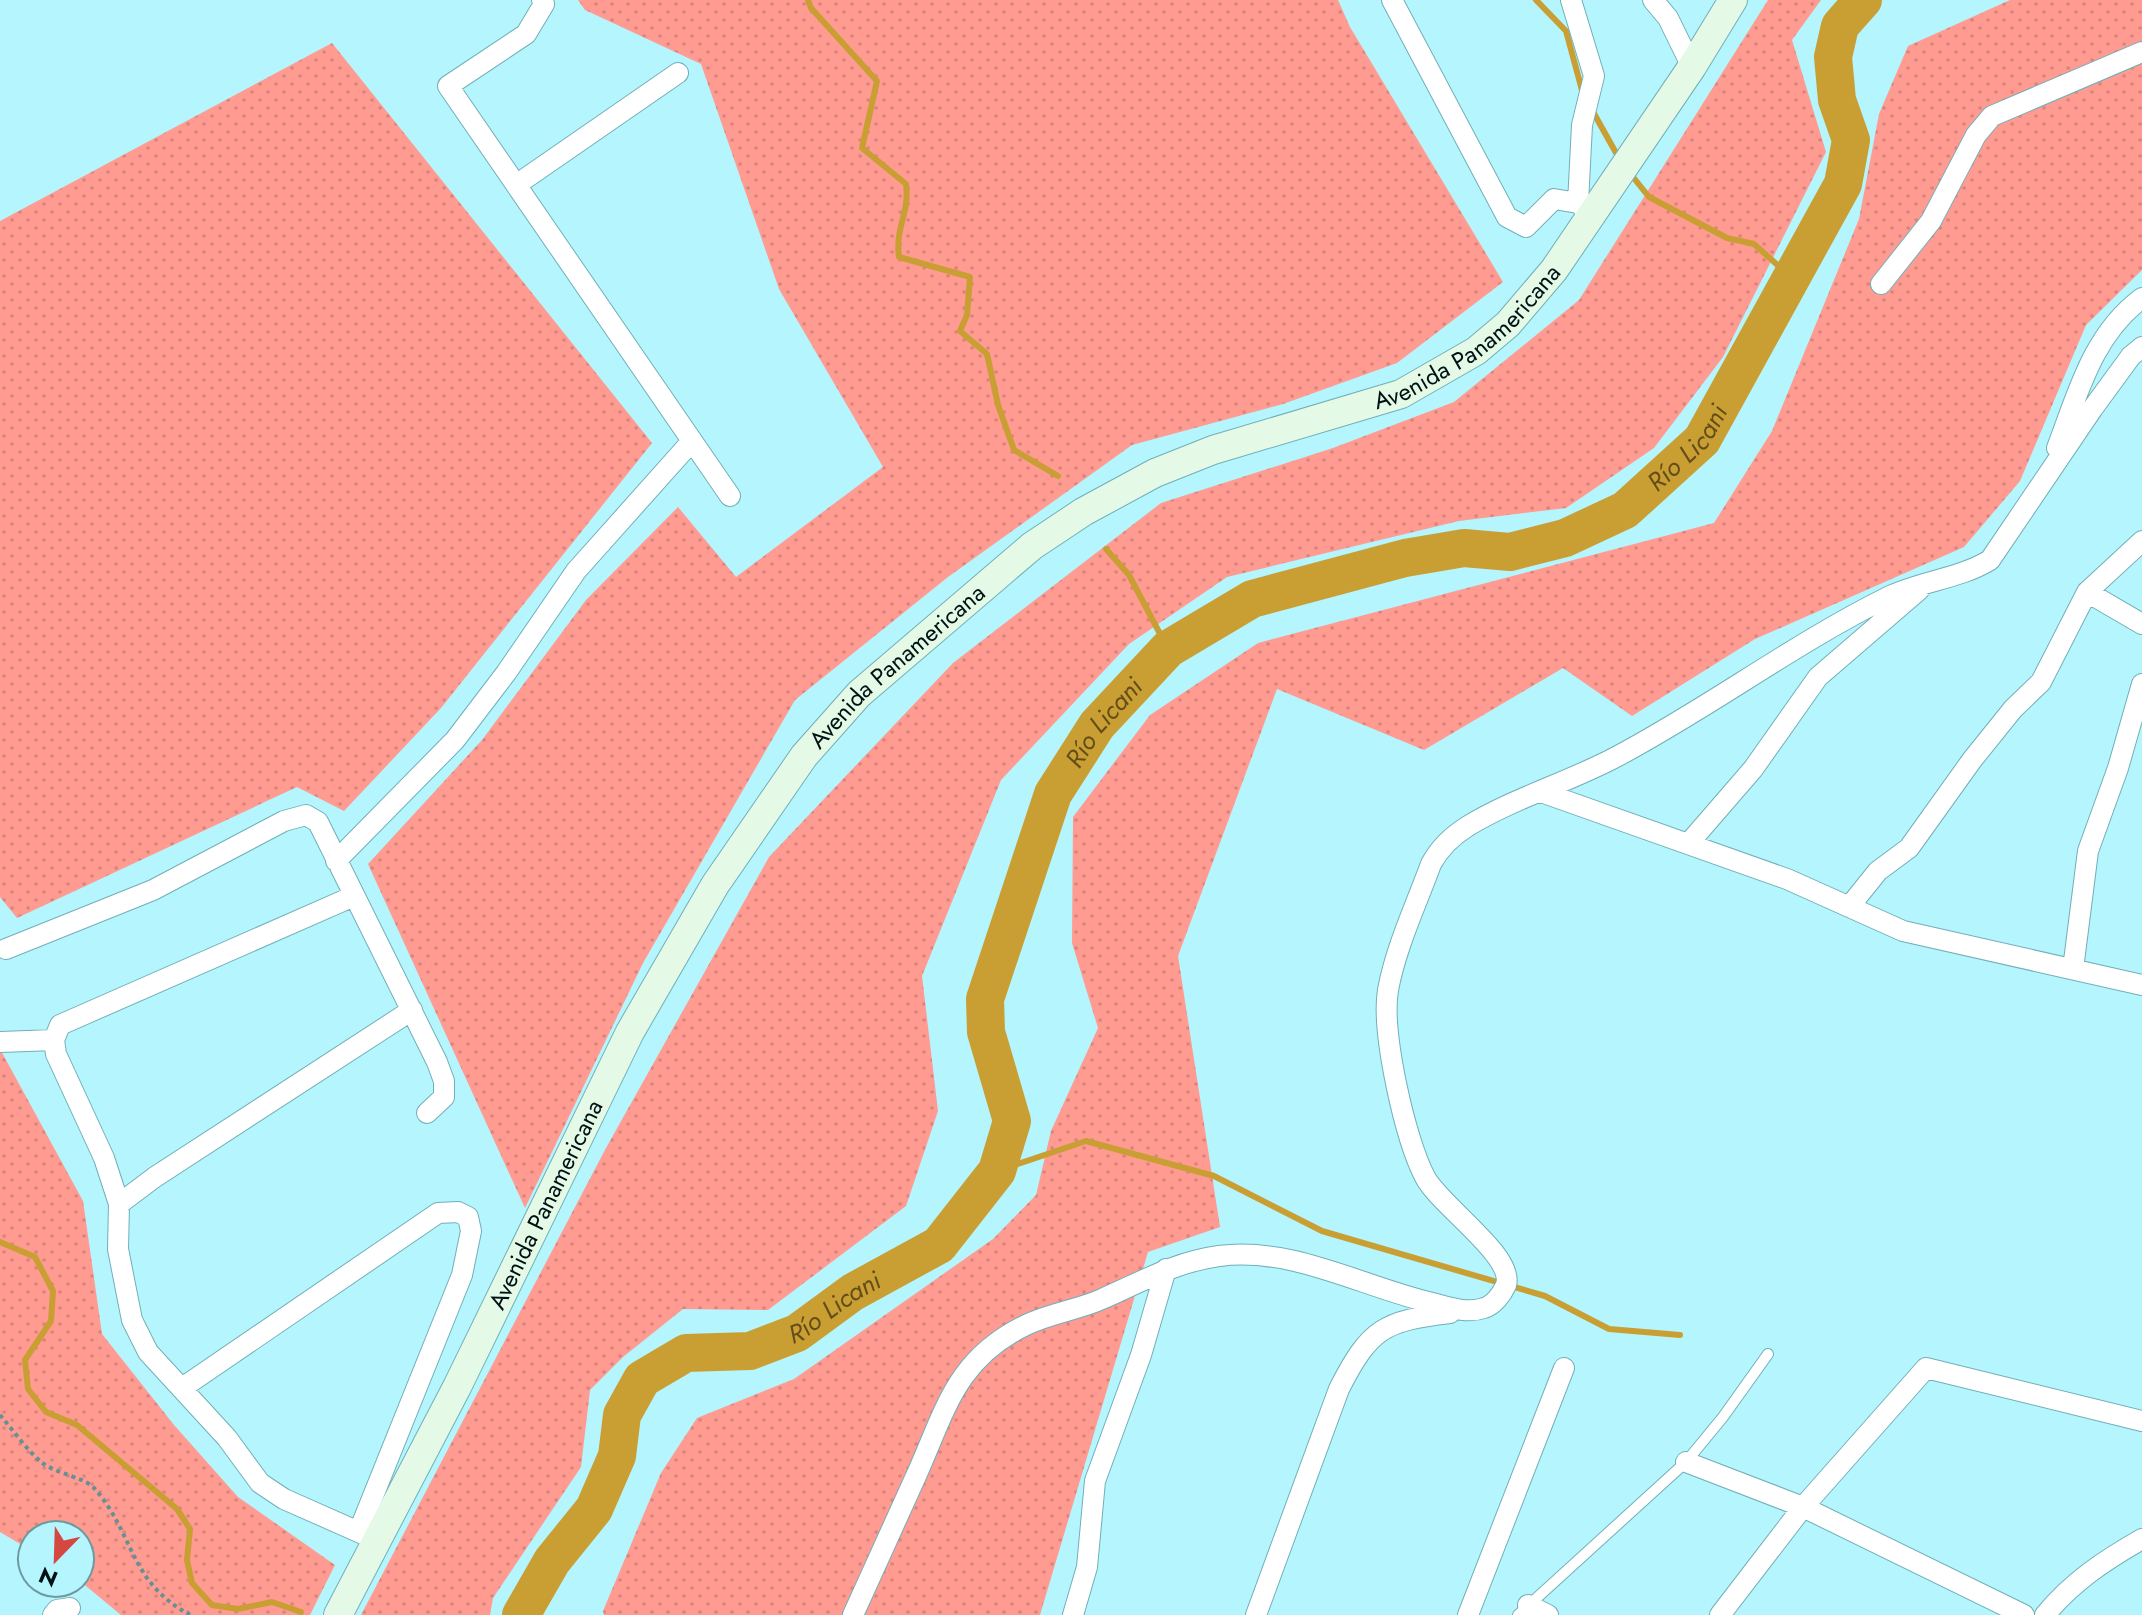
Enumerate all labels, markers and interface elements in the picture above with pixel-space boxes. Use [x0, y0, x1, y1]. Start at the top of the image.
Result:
street label: Avenida Panamericana [1369, 256, 1569, 418]
water label: Río Licani [1639, 397, 1737, 500]
street label: Avenida Panamericana [800, 576, 993, 756]
water label: Río Licani [1056, 668, 1152, 775]
street label: Avenida Panamericana [479, 1094, 611, 1315]
water label: Río Licani [783, 1261, 888, 1354]
north arrow [16, 1519, 96, 1599]
text: N [34, 1559, 62, 1596]

